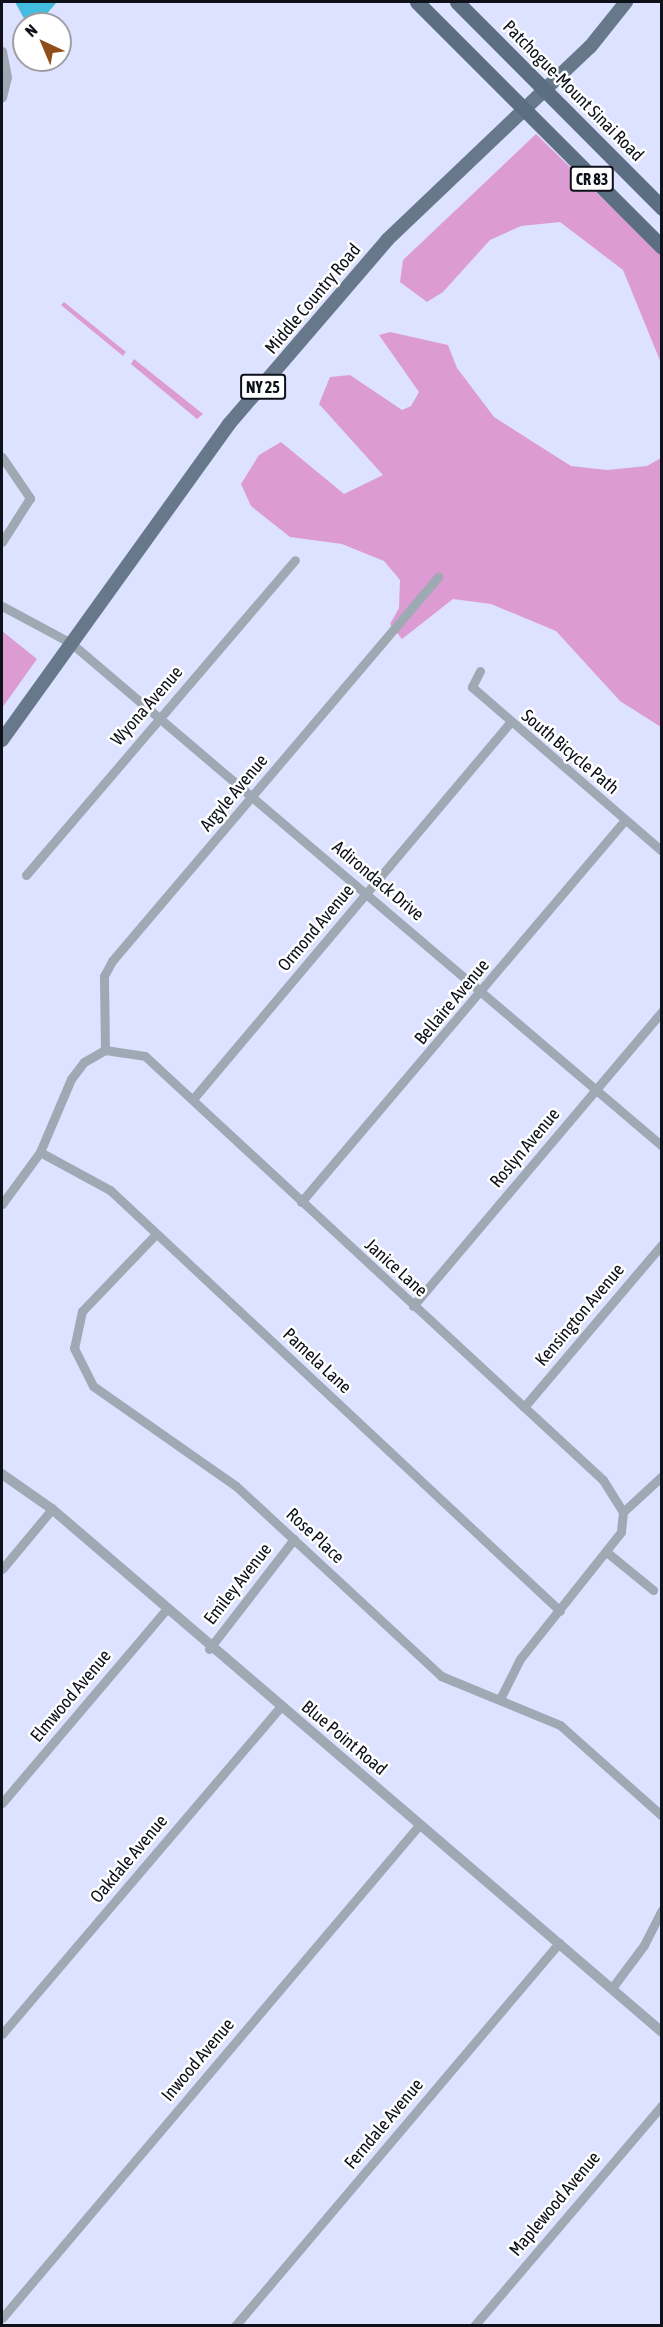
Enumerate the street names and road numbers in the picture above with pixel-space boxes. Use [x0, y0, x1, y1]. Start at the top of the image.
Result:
street label: Patchogue-Mount Sinai Road [498, 16, 648, 166]
road number: CR 83 [570, 166, 614, 192]
street label: Middle Country Road [261, 240, 365, 358]
road number: NY 25 [239, 374, 287, 400]
street label: Wyona Avenue [107, 662, 187, 750]
street label: South Bicycle Path [517, 705, 623, 799]
street label: Argyle Avenue [196, 750, 272, 836]
street label: Adirondack Drive [328, 836, 428, 926]
street label: Ormond Avenue [273, 880, 359, 976]
street label: Bellaire Avenue [410, 955, 494, 1049]
street label: Roslyn Avenue [486, 1104, 564, 1192]
street label: Janice Lane [360, 1234, 432, 1302]
street label: Kensington Avenue [531, 1259, 629, 1371]
street label: Pamela Lane [278, 1324, 356, 1398]
street label: Rose Place [282, 1504, 348, 1568]
street label: Emiley Avenue [200, 1539, 276, 1629]
street label: Elmwood Avenue [26, 1646, 116, 1746]
street label: Blue Point Road [297, 1696, 391, 1780]
street label: Oakdale Avenue [86, 1811, 172, 1907]
street label: Inwood Avenue [157, 2014, 239, 2106]
street label: Ferndale Avenue [340, 2075, 428, 2173]
street label: Maplewood Avenue [505, 2147, 605, 2261]

